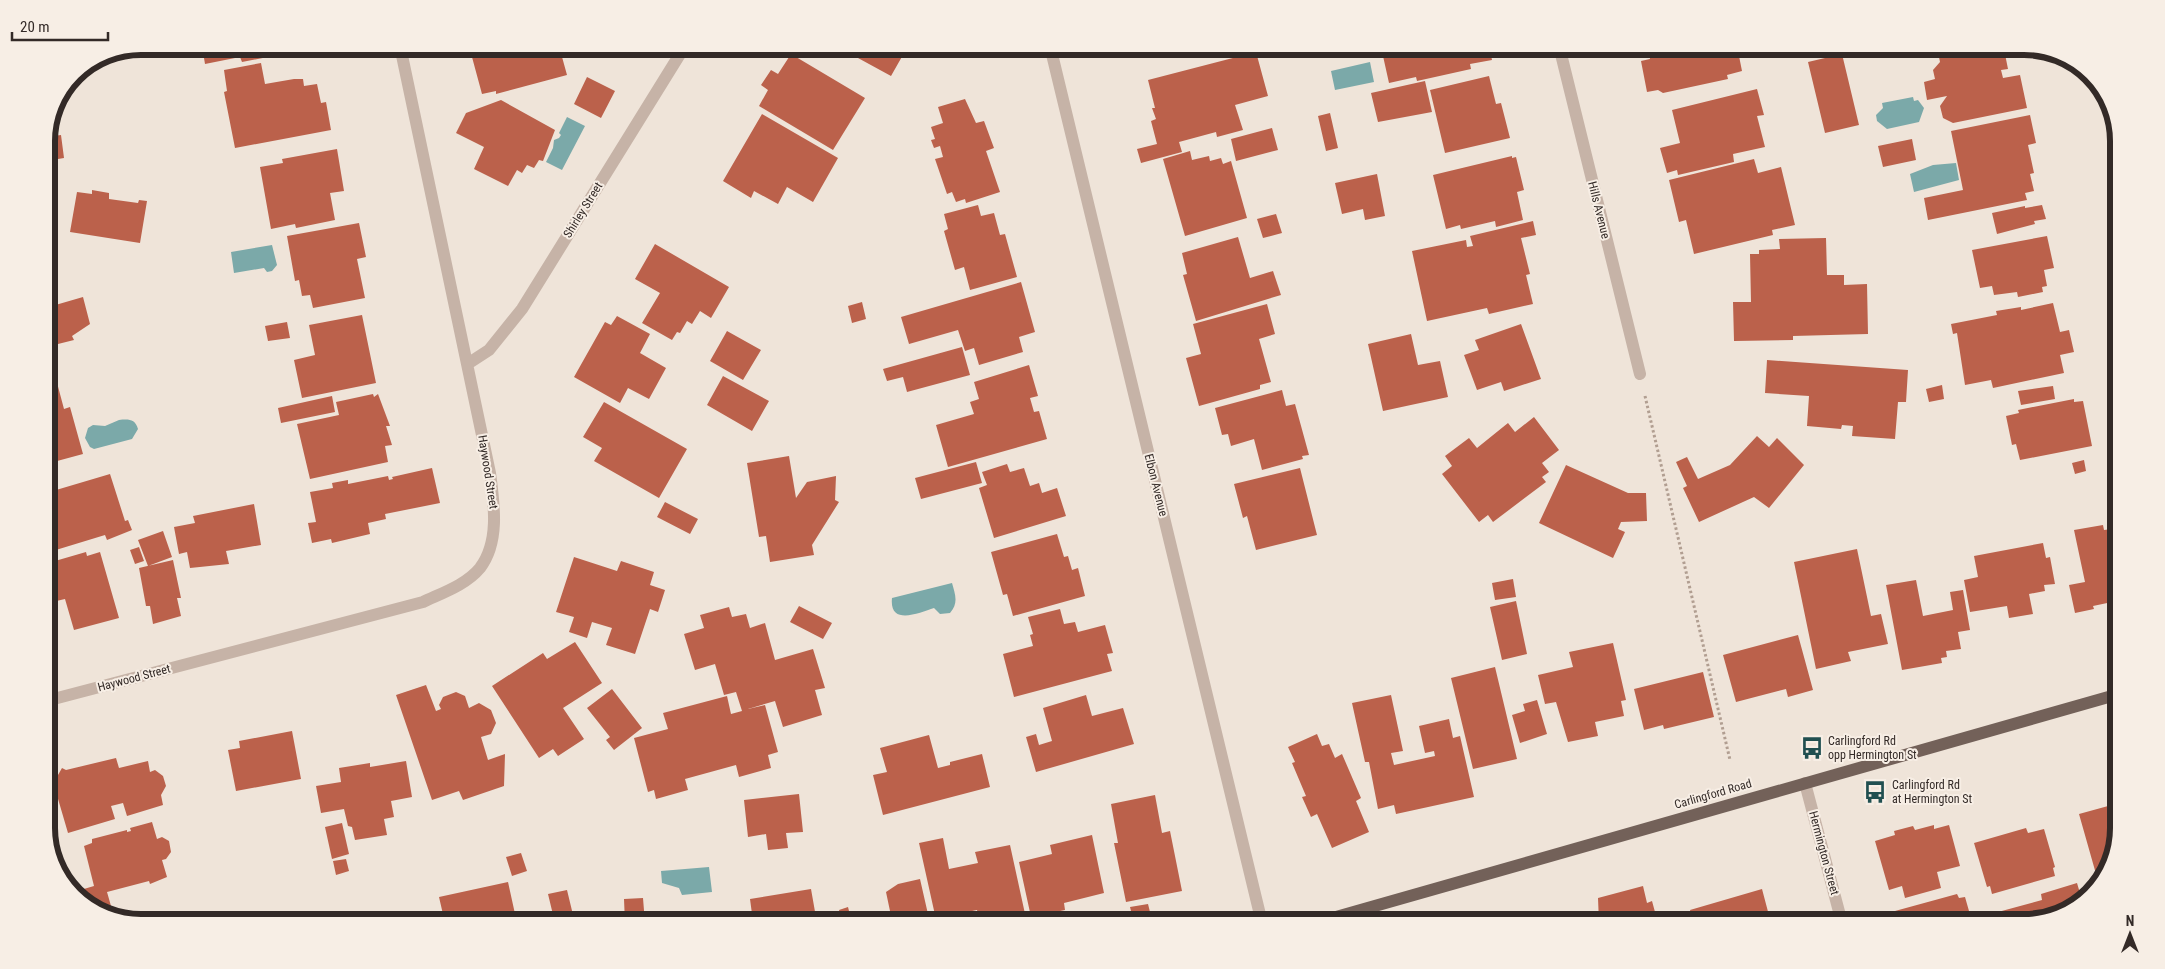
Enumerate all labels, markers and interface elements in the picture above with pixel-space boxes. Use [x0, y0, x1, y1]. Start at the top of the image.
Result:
scale bar [12, 10, 109, 42]
text: 20 m [20, 18, 50, 36]
street label: Shirley Street [560, 179, 606, 240]
street label: Hills Avenue [1585, 180, 1613, 240]
street label: Haywood Street [475, 434, 501, 510]
street label: Elbon Avenue [1141, 452, 1171, 518]
street label: Haywood Street [96, 661, 172, 694]
place label: Carlingford Rd opp Hermington St [1828, 734, 1917, 762]
bus stop icon: Carlingford Rd opp Hermington St [1799, 735, 1825, 761]
street label: Carlingford Road [1673, 776, 1753, 812]
place label: Carlingford Rd at Hermington St [1892, 778, 1973, 806]
bus stop icon: Carlingford Rd at Hermington St [1862, 779, 1888, 805]
street label: Hermington Street [1806, 809, 1842, 897]
north arrow [2105, 909, 2155, 959]
text: N [2126, 913, 2134, 929]

